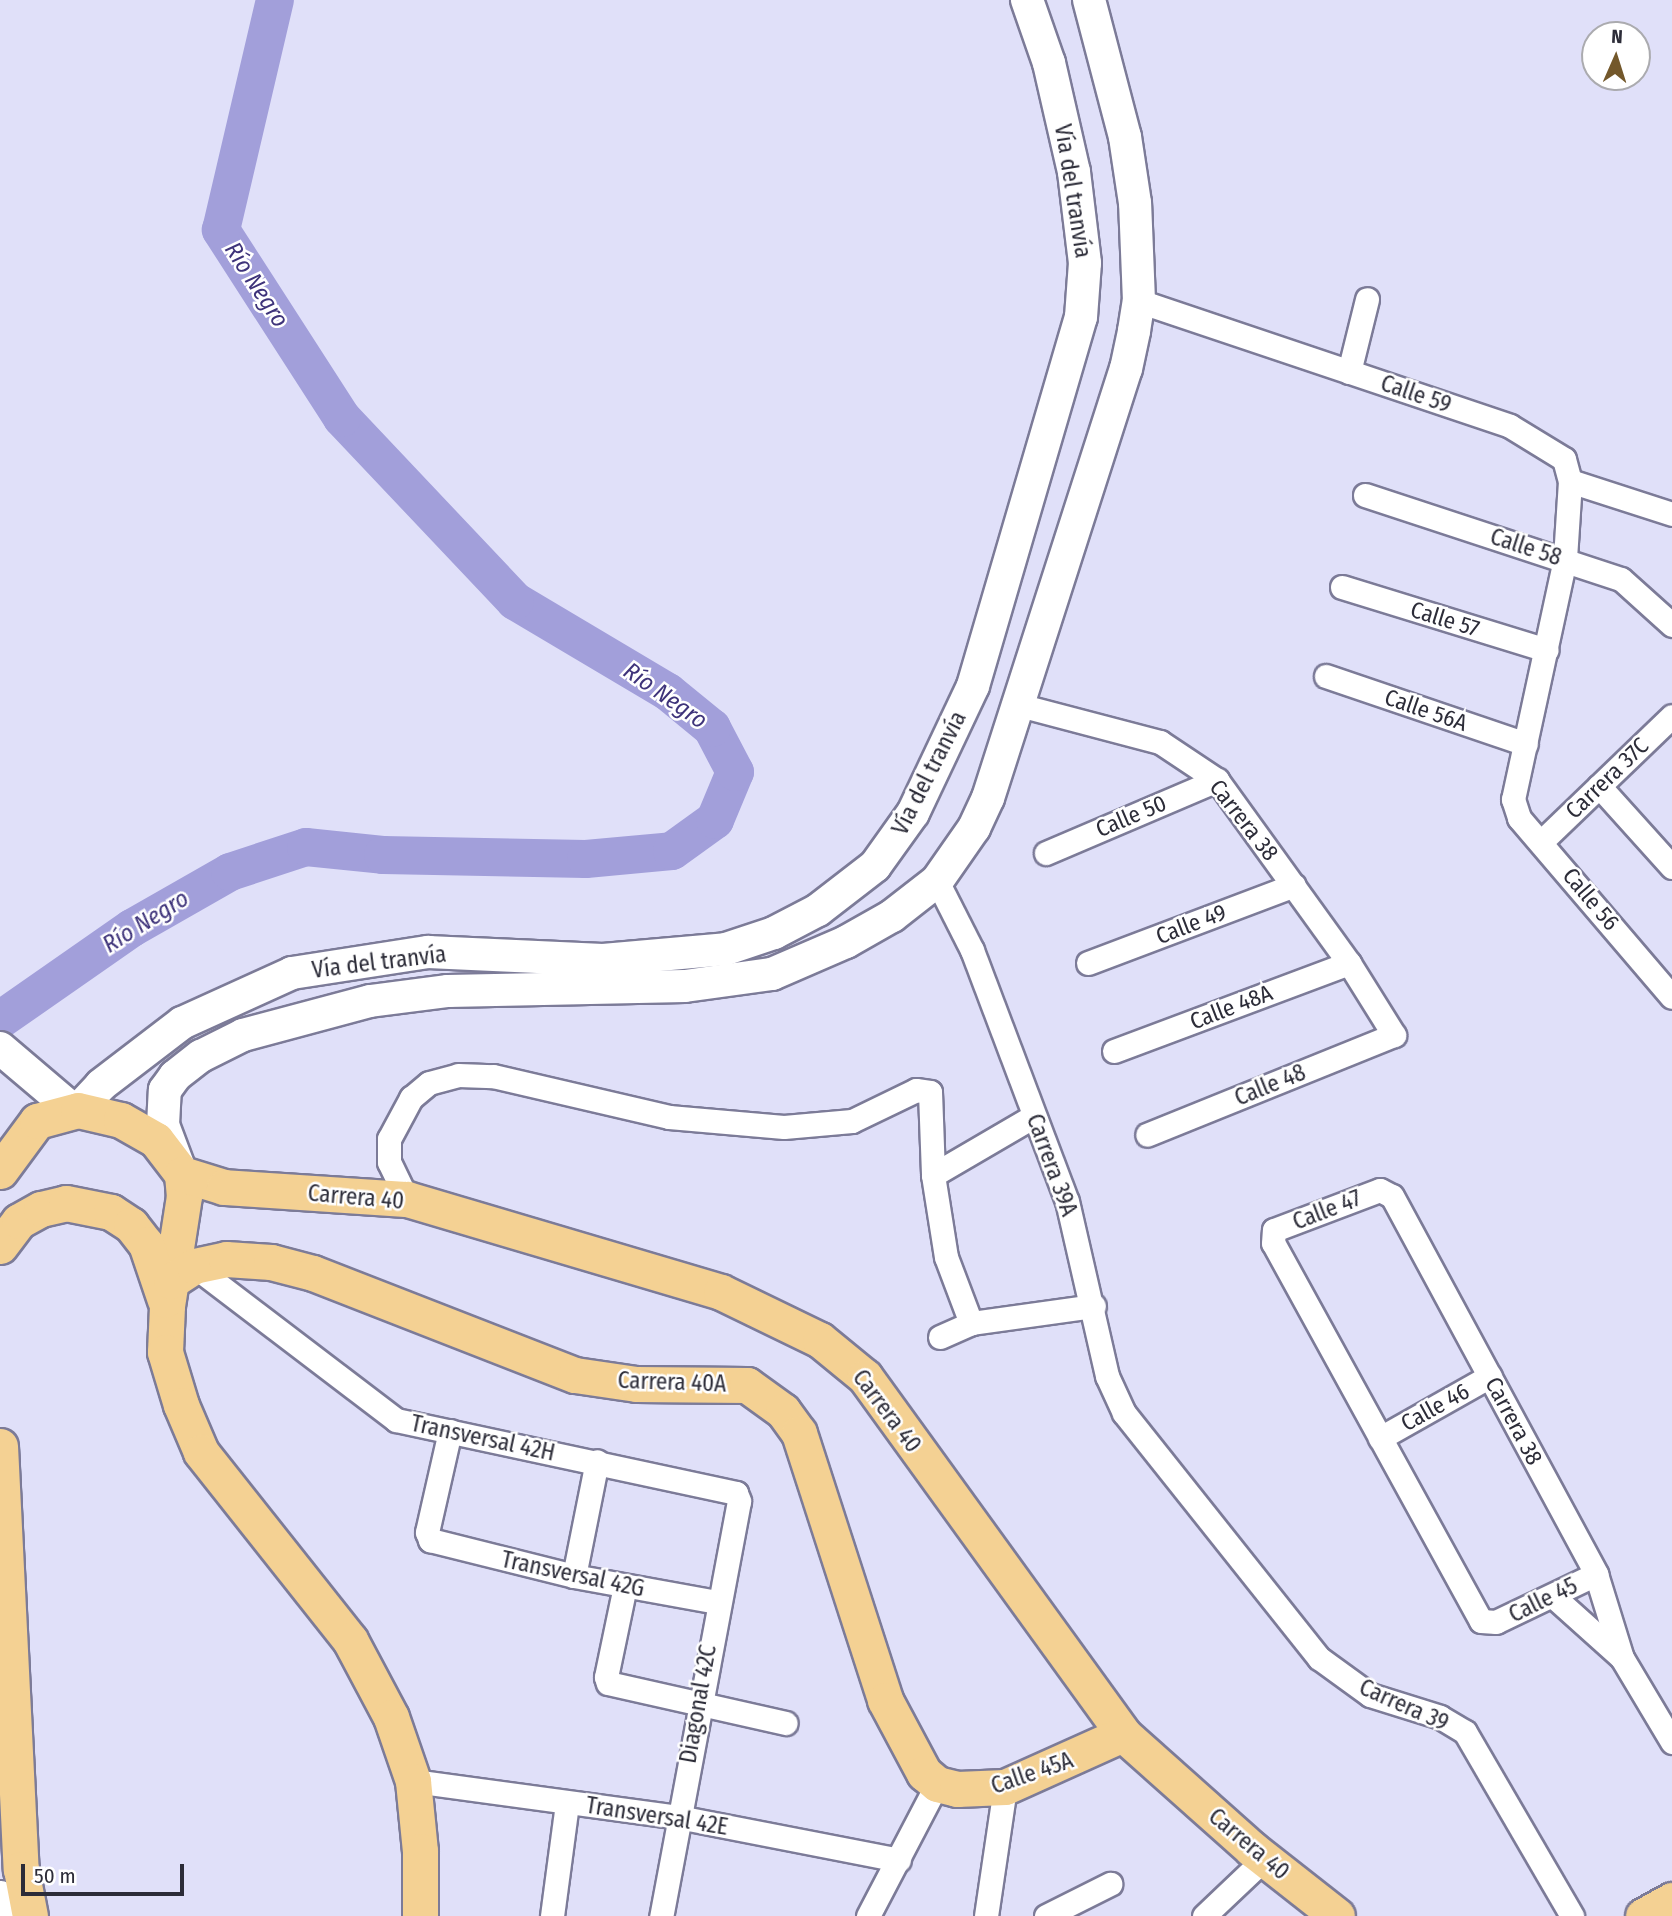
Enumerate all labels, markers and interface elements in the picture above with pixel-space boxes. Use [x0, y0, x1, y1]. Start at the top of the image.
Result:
north arrow [1581, 21, 1651, 91]
text: N [1611, 25, 1623, 48]
street label: Vía del tranvía [1049, 122, 1097, 260]
water label: Río Negro [218, 237, 294, 333]
street label: Calle 59 [1377, 369, 1455, 419]
street label: Calle 58 [1487, 523, 1565, 571]
street label: Calle 57 [1407, 595, 1483, 643]
water label: Río Negro [618, 657, 712, 735]
street label: Calle 56A [1381, 683, 1471, 737]
street label: Vía del tranvía [886, 707, 972, 839]
street label: Carrera 37C [1560, 732, 1654, 824]
street label: Carrera 38 [1204, 774, 1284, 866]
street label: Calle 50 [1092, 789, 1170, 843]
street label: Calle 56 [1557, 862, 1625, 936]
water label: Río Negro [98, 884, 194, 960]
street label: Calle 49 [1152, 898, 1230, 950]
street label: Vía del tranvía [310, 940, 448, 984]
street label: Calle 48A [1186, 979, 1276, 1035]
street label: Calle 48 [1231, 1058, 1309, 1112]
street label: Carrera 39A [1021, 1110, 1083, 1220]
street label: Carrera 40 [307, 1179, 405, 1215]
street label: Calle 47 [1289, 1184, 1365, 1236]
street label: Carrera 40 [847, 1364, 927, 1458]
street label: Carrera 40A [617, 1366, 727, 1398]
street label: Carrera 38 [1479, 1372, 1549, 1470]
street label: Calle 46 [1396, 1377, 1474, 1437]
street label: Transversal 42H [408, 1409, 558, 1467]
street label: Transversal 42G [499, 1545, 647, 1603]
street label: Calle 45 [1504, 1572, 1582, 1628]
street label: Diagonal 42C [674, 1643, 722, 1765]
street label: Carrera 39 [1355, 1673, 1453, 1737]
street label: Calle 45A [987, 1746, 1077, 1800]
street label: Transversal 42E [584, 1791, 730, 1841]
street label: Carrera 40 [1203, 1802, 1295, 1886]
scale bar [24, 1850, 187, 1894]
text: 50 m [34, 1863, 76, 1889]

